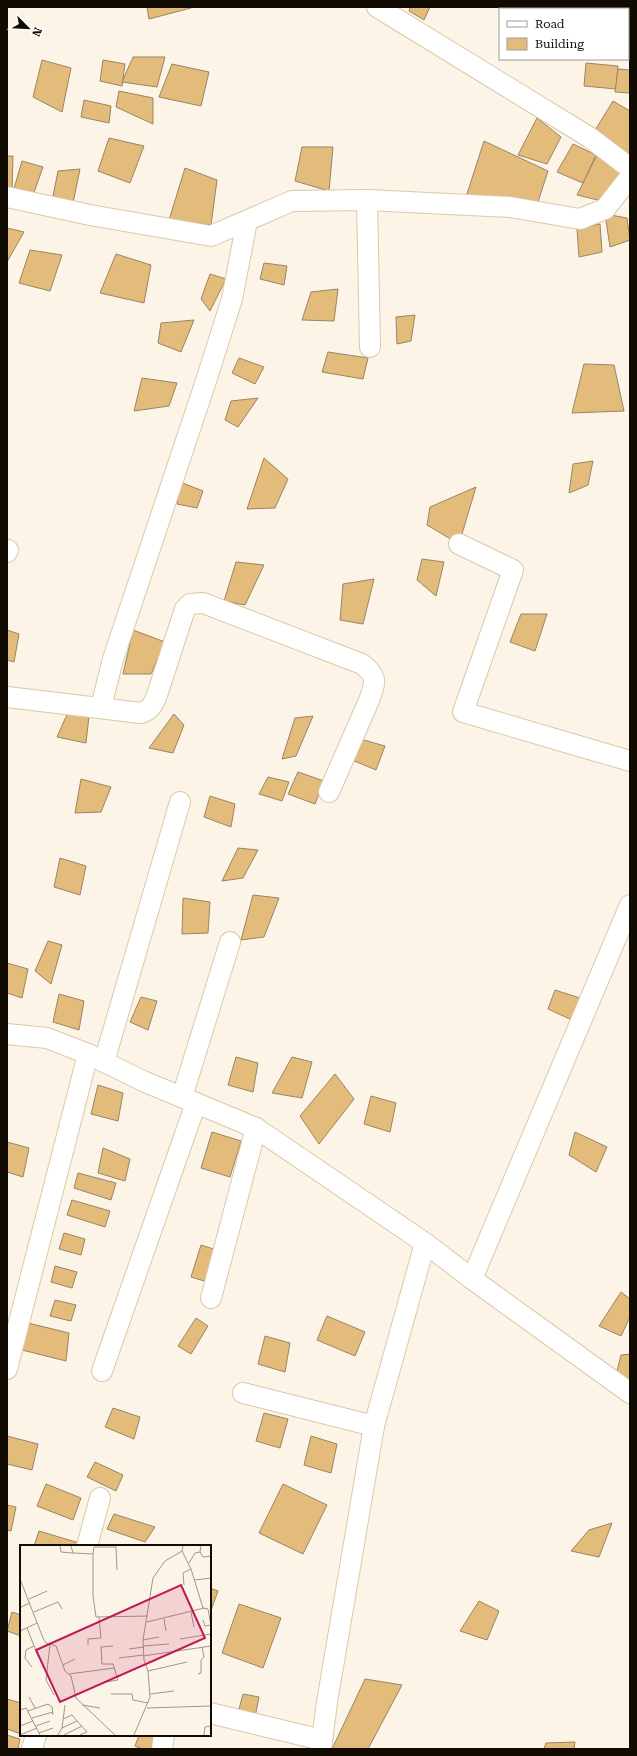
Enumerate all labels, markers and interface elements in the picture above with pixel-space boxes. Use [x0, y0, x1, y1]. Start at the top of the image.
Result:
north arrow [8, 8, 48, 48]
legend [499, 8, 629, 60]
text: Road [535, 17, 565, 31]
text: N [29, 25, 44, 39]
text: Building [535, 37, 584, 51]
inset map [20, 1545, 211, 1736]

